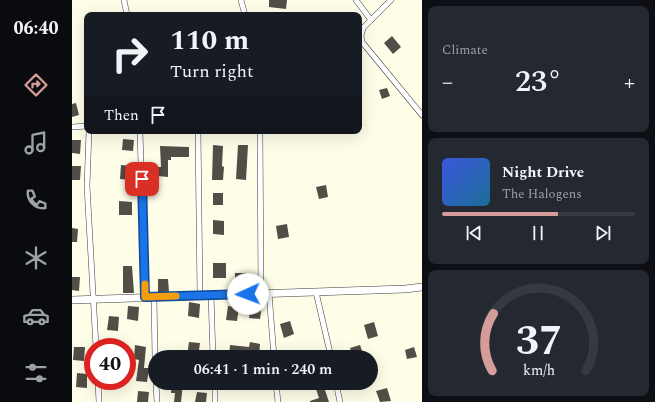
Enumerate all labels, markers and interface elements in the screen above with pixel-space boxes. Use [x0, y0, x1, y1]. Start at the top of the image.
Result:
text: 06:40 [13, 15, 59, 42]
text: 110 m [170, 19, 249, 62]
icon: right [104, 28, 156, 80]
text: Climate [442, 40, 488, 60]
text: Turn right [170, 58, 253, 85]
text: 23° [515, 59, 562, 105]
text: − [442, 66, 453, 99]
text: + [624, 66, 635, 99]
icon: directions [22, 71, 50, 99]
text: Then [104, 104, 139, 127]
icon: arrive [147, 104, 169, 126]
icon: music [22, 129, 50, 157]
text: Night Drive [502, 161, 584, 184]
pin [125, 162, 159, 196]
icon: arrive [131, 168, 153, 190]
text: The Halogens [502, 184, 582, 204]
icon: phone [22, 186, 50, 214]
icon: previous [463, 222, 485, 244]
icon: pause [527, 222, 549, 244]
icon: next [592, 222, 614, 244]
icon: climate [22, 244, 50, 272]
position arrow [227, 273, 269, 315]
icon: car [22, 302, 50, 330]
text: 37 [515, 310, 562, 373]
speed limit sign: 40 [84, 338, 136, 390]
text: 06:41 · 1 min · 240 m [194, 358, 332, 381]
icon: filters [22, 359, 50, 387]
text: km/h [522, 360, 555, 382]

